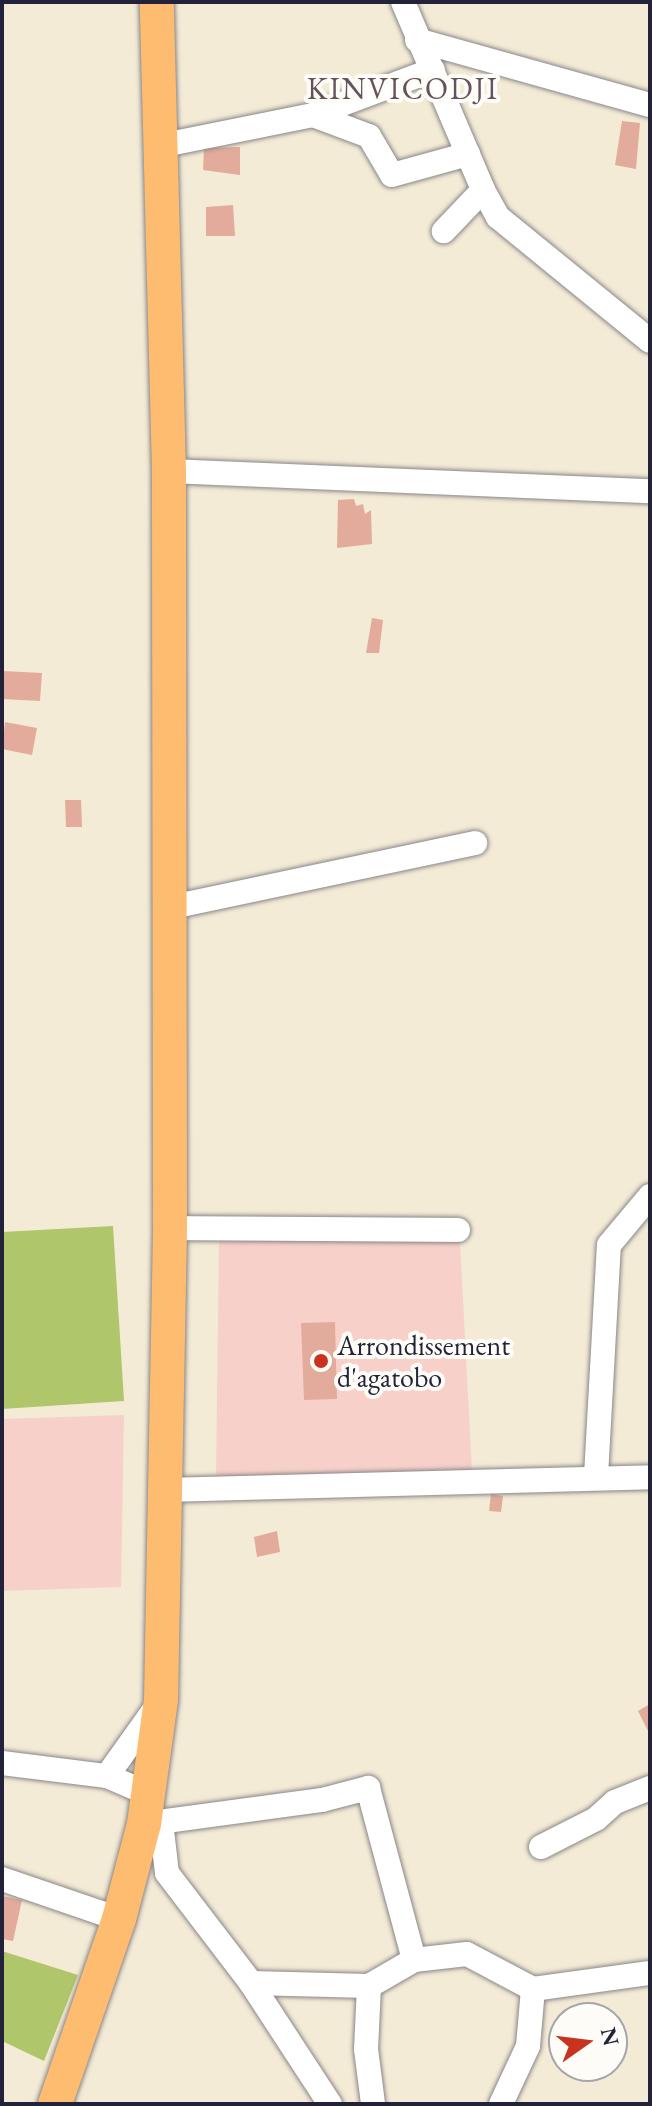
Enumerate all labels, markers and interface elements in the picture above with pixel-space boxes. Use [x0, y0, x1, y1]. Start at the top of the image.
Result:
district label: KINVICODJI [307, 71, 499, 107]
place label: Arrondissement d'agatobo [337, 1328, 510, 1394]
marker: Arrondissement d'agatobo [312, 1352, 330, 1370]
north arrow [548, 2002, 628, 2082]
text: N [594, 2024, 626, 2049]

